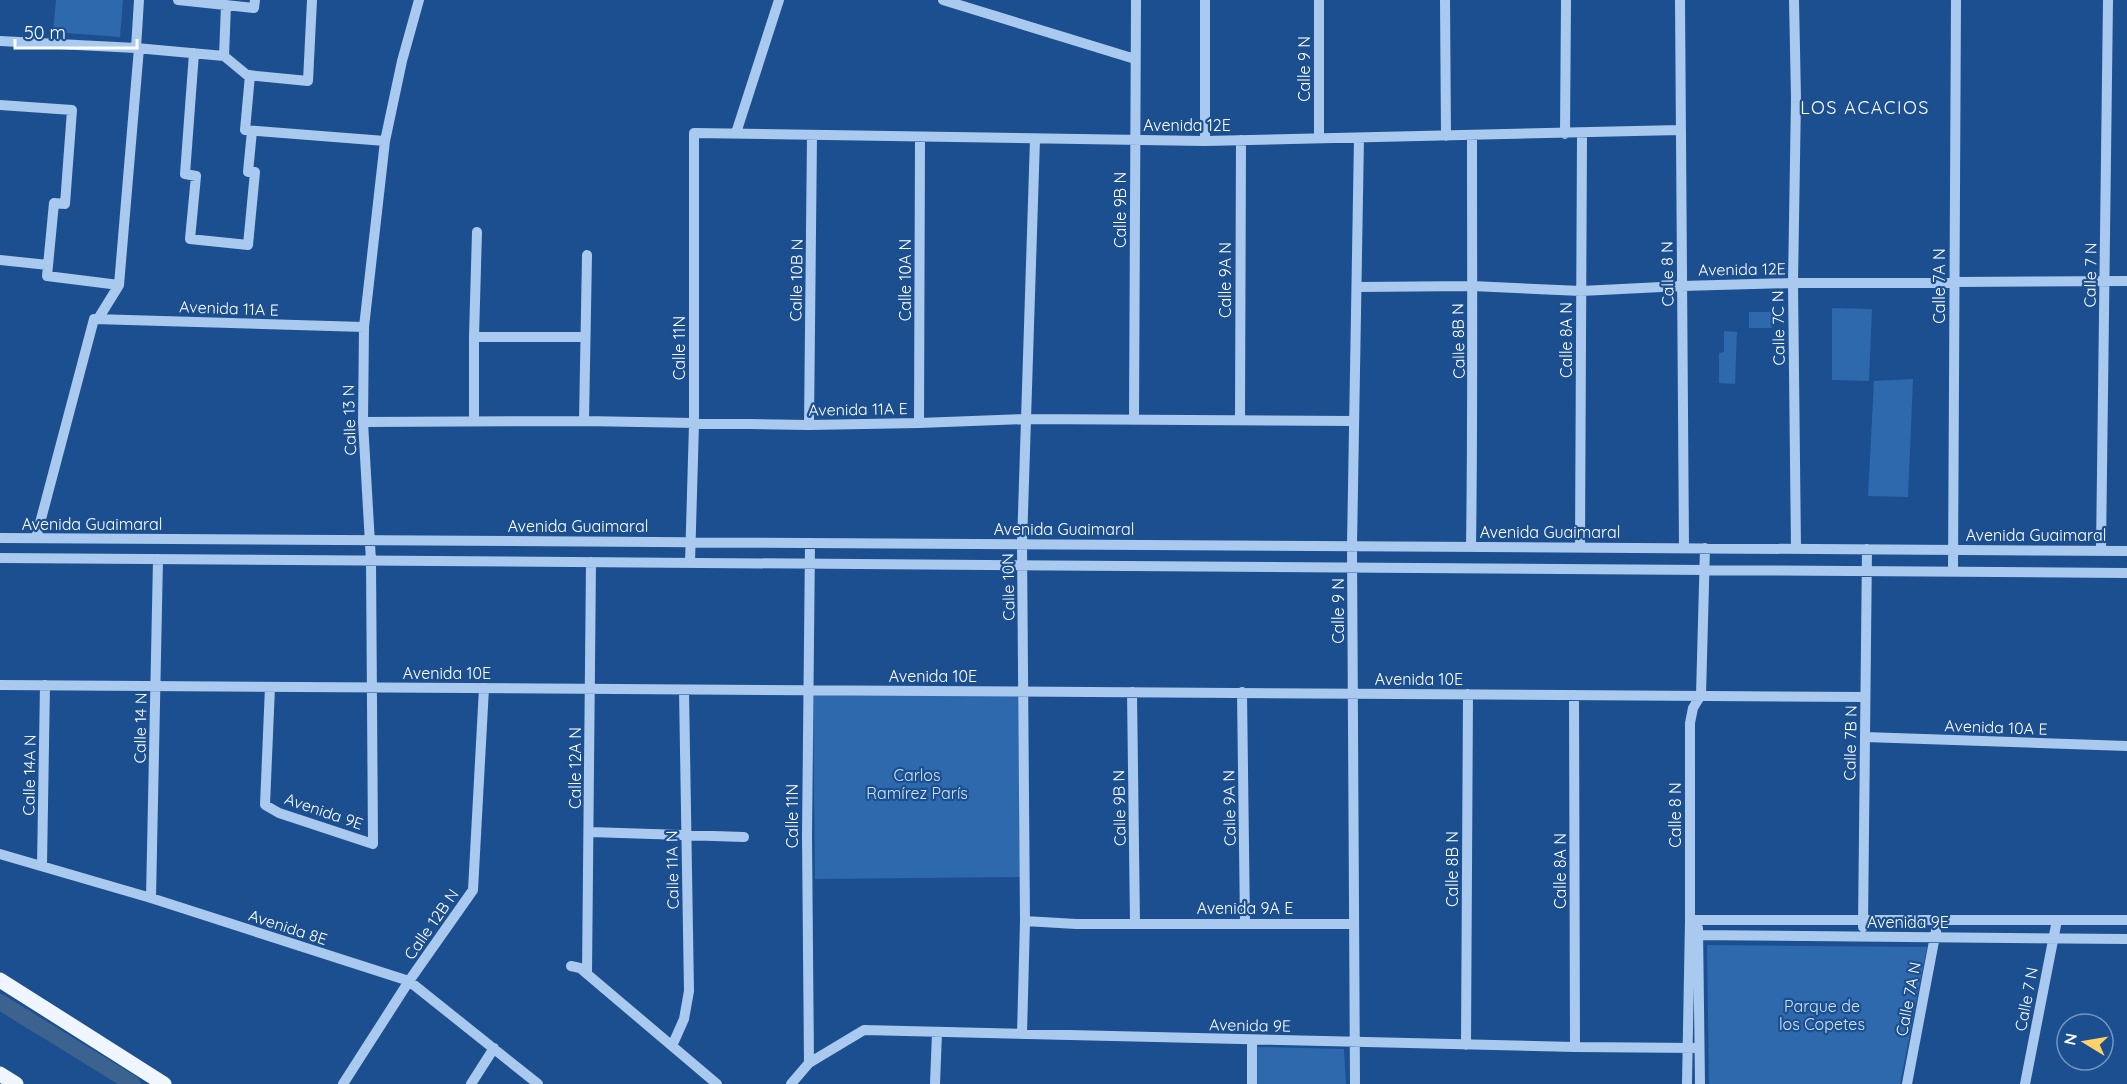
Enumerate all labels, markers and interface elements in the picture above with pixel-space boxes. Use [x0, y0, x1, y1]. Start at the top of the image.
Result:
scale bar [15, 12, 136, 50]
text: 50 m [24, 21, 66, 44]
street label: Calle 9 N [1294, 36, 1314, 102]
district label: LOS ACACIOS [1800, 96, 1930, 119]
street label: Avenida 12E [1143, 115, 1231, 135]
street label: Calle 9B N [1110, 172, 1130, 248]
street label: Calle 10B N [785, 239, 807, 321]
street label: Calle 10A N [895, 239, 915, 321]
street label: Calle 8 N [1656, 241, 1678, 307]
street label: Calle 9A N [1215, 242, 1235, 318]
street label: Calle 7 N [2079, 242, 2101, 308]
street label: Calle 7A N [1929, 248, 1949, 324]
street label: Avenida 12E [1698, 258, 1786, 280]
street label: Calle 7C N [1767, 290, 1789, 366]
street label: Avenida 11A E [179, 296, 279, 320]
street label: Calle 8A N [1556, 302, 1576, 378]
street label: Calle 8B N [1447, 303, 1469, 379]
street label: Calle 11N [669, 316, 689, 380]
street label: Calle 13 N [338, 384, 360, 456]
street label: Avenida 11A E [808, 398, 908, 420]
street label: Avenida Guaimaral [22, 514, 162, 534]
street label: Avenida Guaimaral [508, 516, 648, 536]
street label: Avenida Guaimaral [994, 519, 1134, 539]
street label: Avenida Guaimaral [1480, 522, 1620, 542]
street label: Avenida Guaimaral [1966, 525, 2106, 545]
street label: Calle 10N [997, 553, 1019, 621]
street label: Calle 9 N [1328, 578, 1348, 644]
street label: Avenida 10E [403, 663, 491, 683]
street label: Avenida 10E [889, 666, 977, 686]
street label: Avenida 10E [1375, 669, 1463, 689]
street label: Calle 14 N [129, 692, 151, 764]
street label: Calle 7B N [1839, 705, 1861, 781]
street label: Avenida 10A E [1944, 715, 2048, 739]
street label: Calle 12A N [565, 727, 585, 809]
street label: Calle 14A N [18, 734, 40, 816]
park label: Carlos Ramírez París [866, 765, 968, 803]
street label: Calle 9B N [1108, 770, 1130, 846]
street label: Calle 9A N [1218, 770, 1240, 846]
street label: Calle 8 N [1665, 782, 1685, 848]
street label: Calle 11N [782, 784, 802, 848]
street label: Avenida 9E [282, 788, 366, 834]
street label: Calle 11A N [661, 830, 683, 910]
street label: Calle 8B N [1442, 831, 1462, 907]
street label: Calle 8A N [1550, 833, 1570, 909]
street label: Calle 12B N [399, 885, 463, 963]
street label: Avenida 9A E [1197, 898, 1293, 918]
street label: Avenida 8E [246, 905, 330, 949]
street label: Avenida 9E [1867, 912, 1949, 932]
street label: Calle 7A N [1891, 960, 1925, 1038]
street label: Calle 7 N [2010, 965, 2042, 1033]
park label: Parque de los Copetes [1779, 996, 1865, 1034]
north arrow [2055, 1012, 2115, 1072]
street label: Avenida 9E [1209, 1014, 1291, 1036]
text: N [2059, 1031, 2081, 1047]

